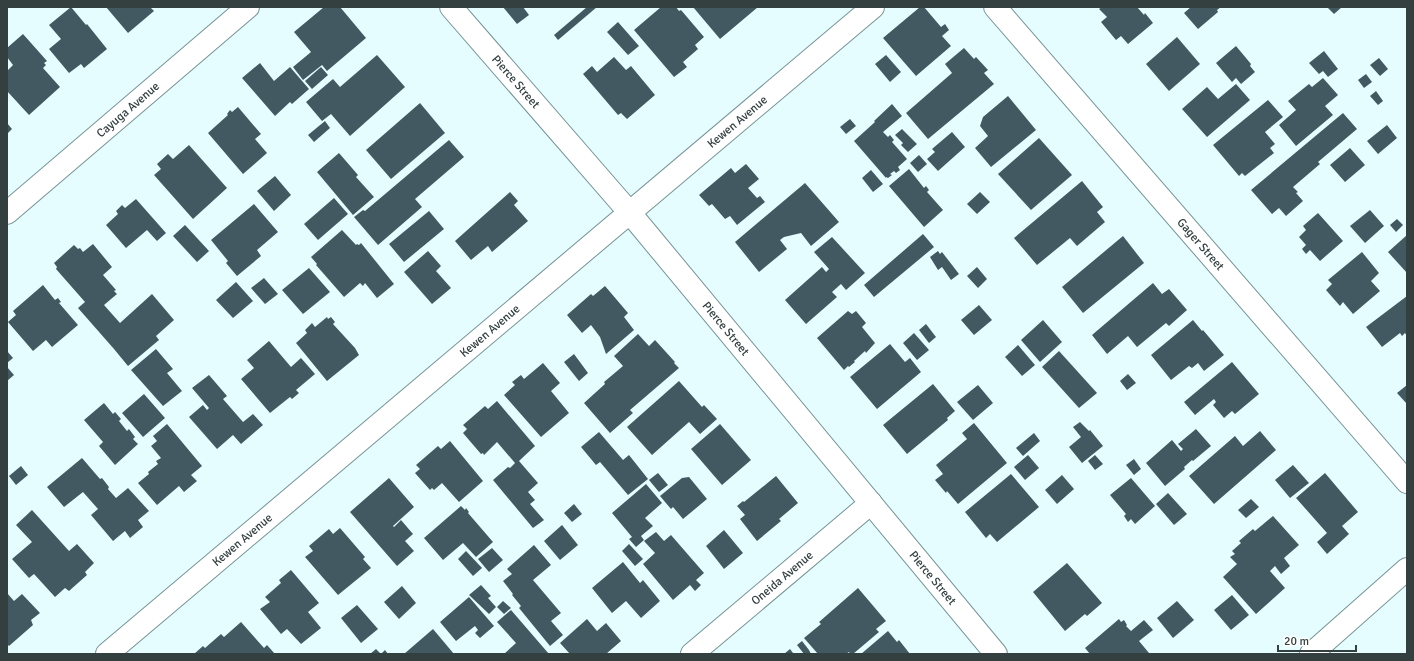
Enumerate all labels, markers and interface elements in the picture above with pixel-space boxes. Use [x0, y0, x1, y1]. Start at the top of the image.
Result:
street label: Pierce Street [488, 52, 543, 112]
street label: Cayuga Avenue [94, 79, 163, 141]
street label: Kewen Avenue [704, 92, 771, 152]
street label: Gager Street [1174, 215, 1227, 274]
street label: Pierce Street [699, 299, 752, 359]
street label: Kewen Avenue [457, 301, 523, 361]
street label: Kewen Avenue [209, 511, 276, 570]
street label: Oneida Avenue [748, 548, 817, 609]
street label: Pierce Street [906, 548, 959, 608]
scale bar [1278, 627, 1356, 653]
text: 20 m [1284, 634, 1309, 649]

